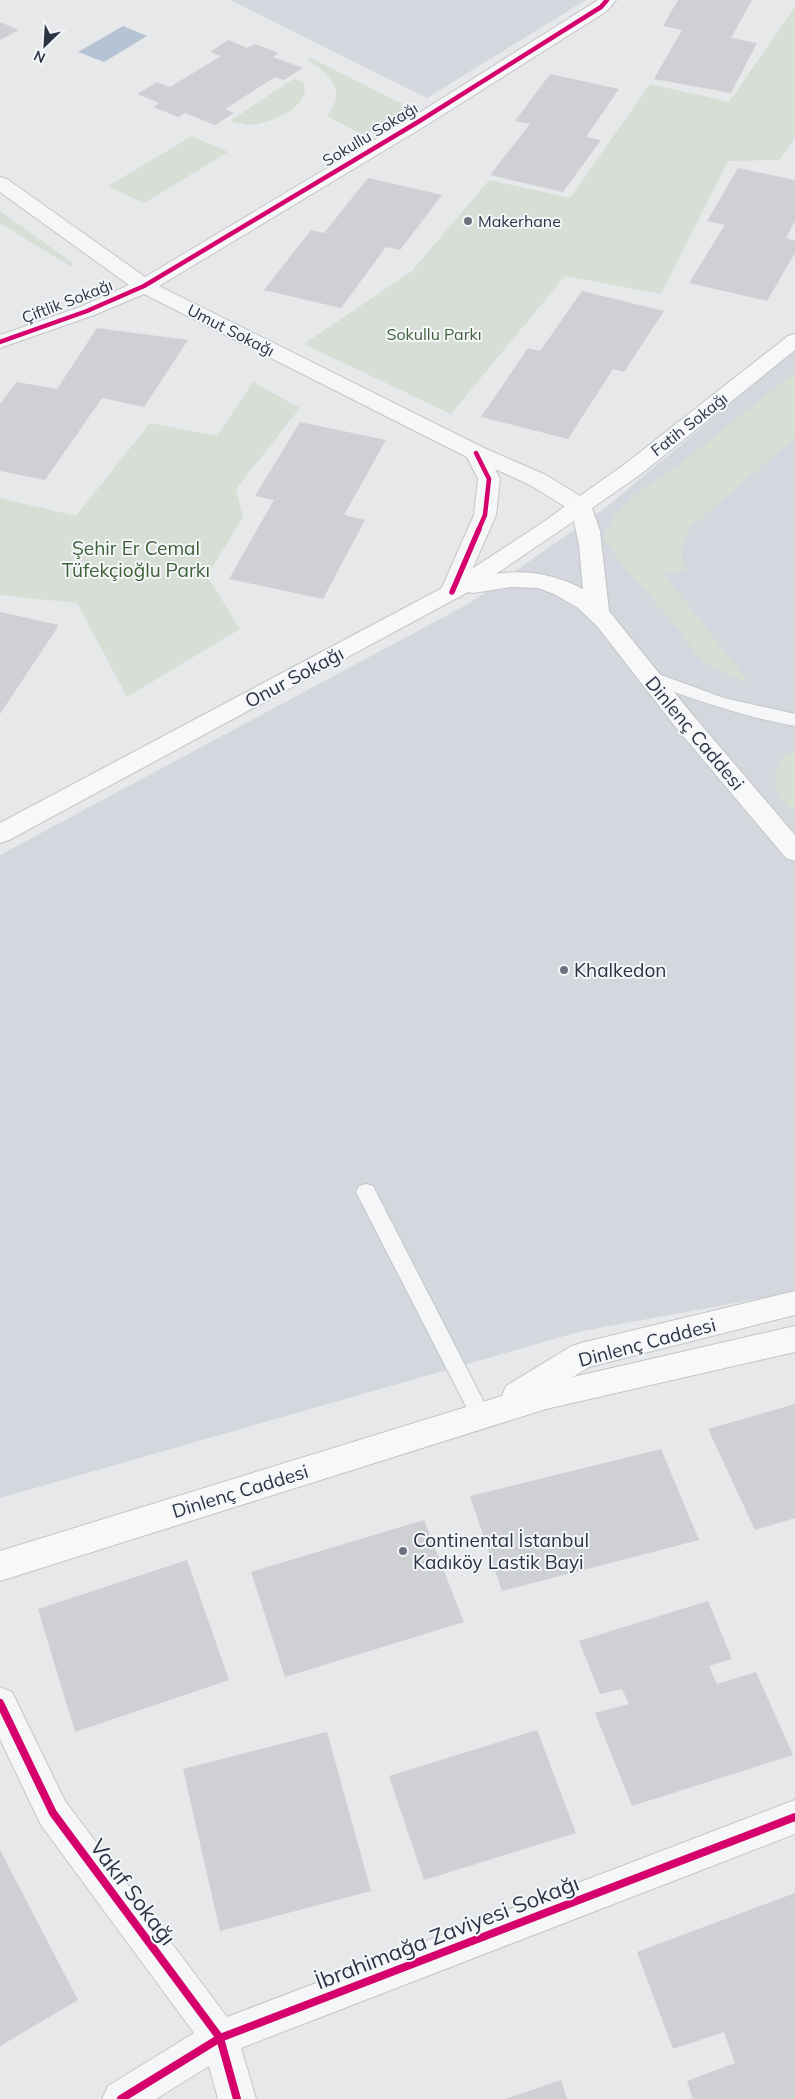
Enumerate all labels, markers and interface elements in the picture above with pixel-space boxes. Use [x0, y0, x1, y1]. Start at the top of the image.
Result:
north arrow [20, 20, 70, 70]
text: N [31, 46, 48, 67]
street label: Sokullu Sokağı [319, 98, 421, 170]
place label: Makerhane [478, 211, 561, 231]
marker: Makerhane [462, 215, 474, 227]
street label: Çiftlik Sokağı [19, 275, 115, 327]
street label: Umut Sokağı [184, 300, 278, 360]
park label: Sokullu Parkı [386, 324, 482, 344]
street label: Fatih Sokağı [647, 388, 731, 460]
park label: Şehir Er Cemal Tüfekçioğlu Parkı [62, 536, 210, 582]
street label: Onur Sokağı [241, 641, 347, 713]
street label: Dinlenç Caddesi [640, 671, 750, 795]
place label: Khalkedon [574, 958, 666, 982]
marker: Khalkedon [558, 964, 570, 976]
street label: Dinlenç Caddesi [576, 1312, 718, 1372]
street label: Dinlenç Caddesi [169, 1459, 311, 1523]
place label: Continental İstanbul Kadıköy Lastik Bayi [413, 1528, 589, 1574]
marker: Continental İstanbul Kadıköy Lastik Bayi [397, 1545, 409, 1557]
street label: Vakıf Sokağı [84, 1833, 182, 1951]
street label: İbrahimağa Zaviyesi Sokağı [311, 1869, 583, 1995]

